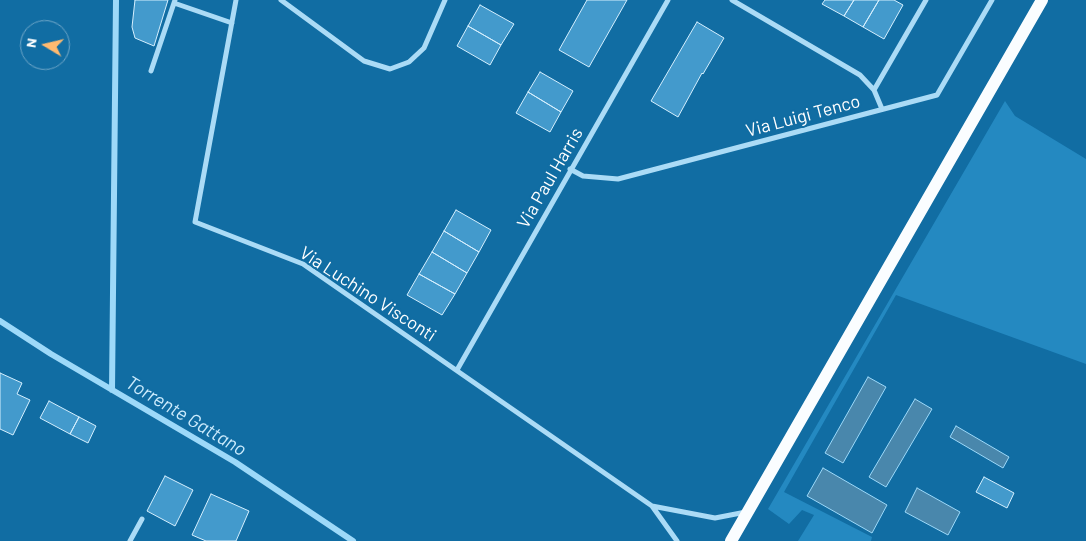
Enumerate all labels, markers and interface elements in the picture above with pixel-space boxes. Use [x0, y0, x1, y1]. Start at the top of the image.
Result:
north arrow [20, 20, 70, 70]
text: N [22, 37, 40, 49]
street label: Via Luigi Tenco [743, 90, 863, 142]
street label: Via Paul Harris [513, 124, 587, 232]
street label: Via Luchino Visconti [296, 242, 440, 346]
water label: Torrente Gattano [122, 371, 250, 461]

